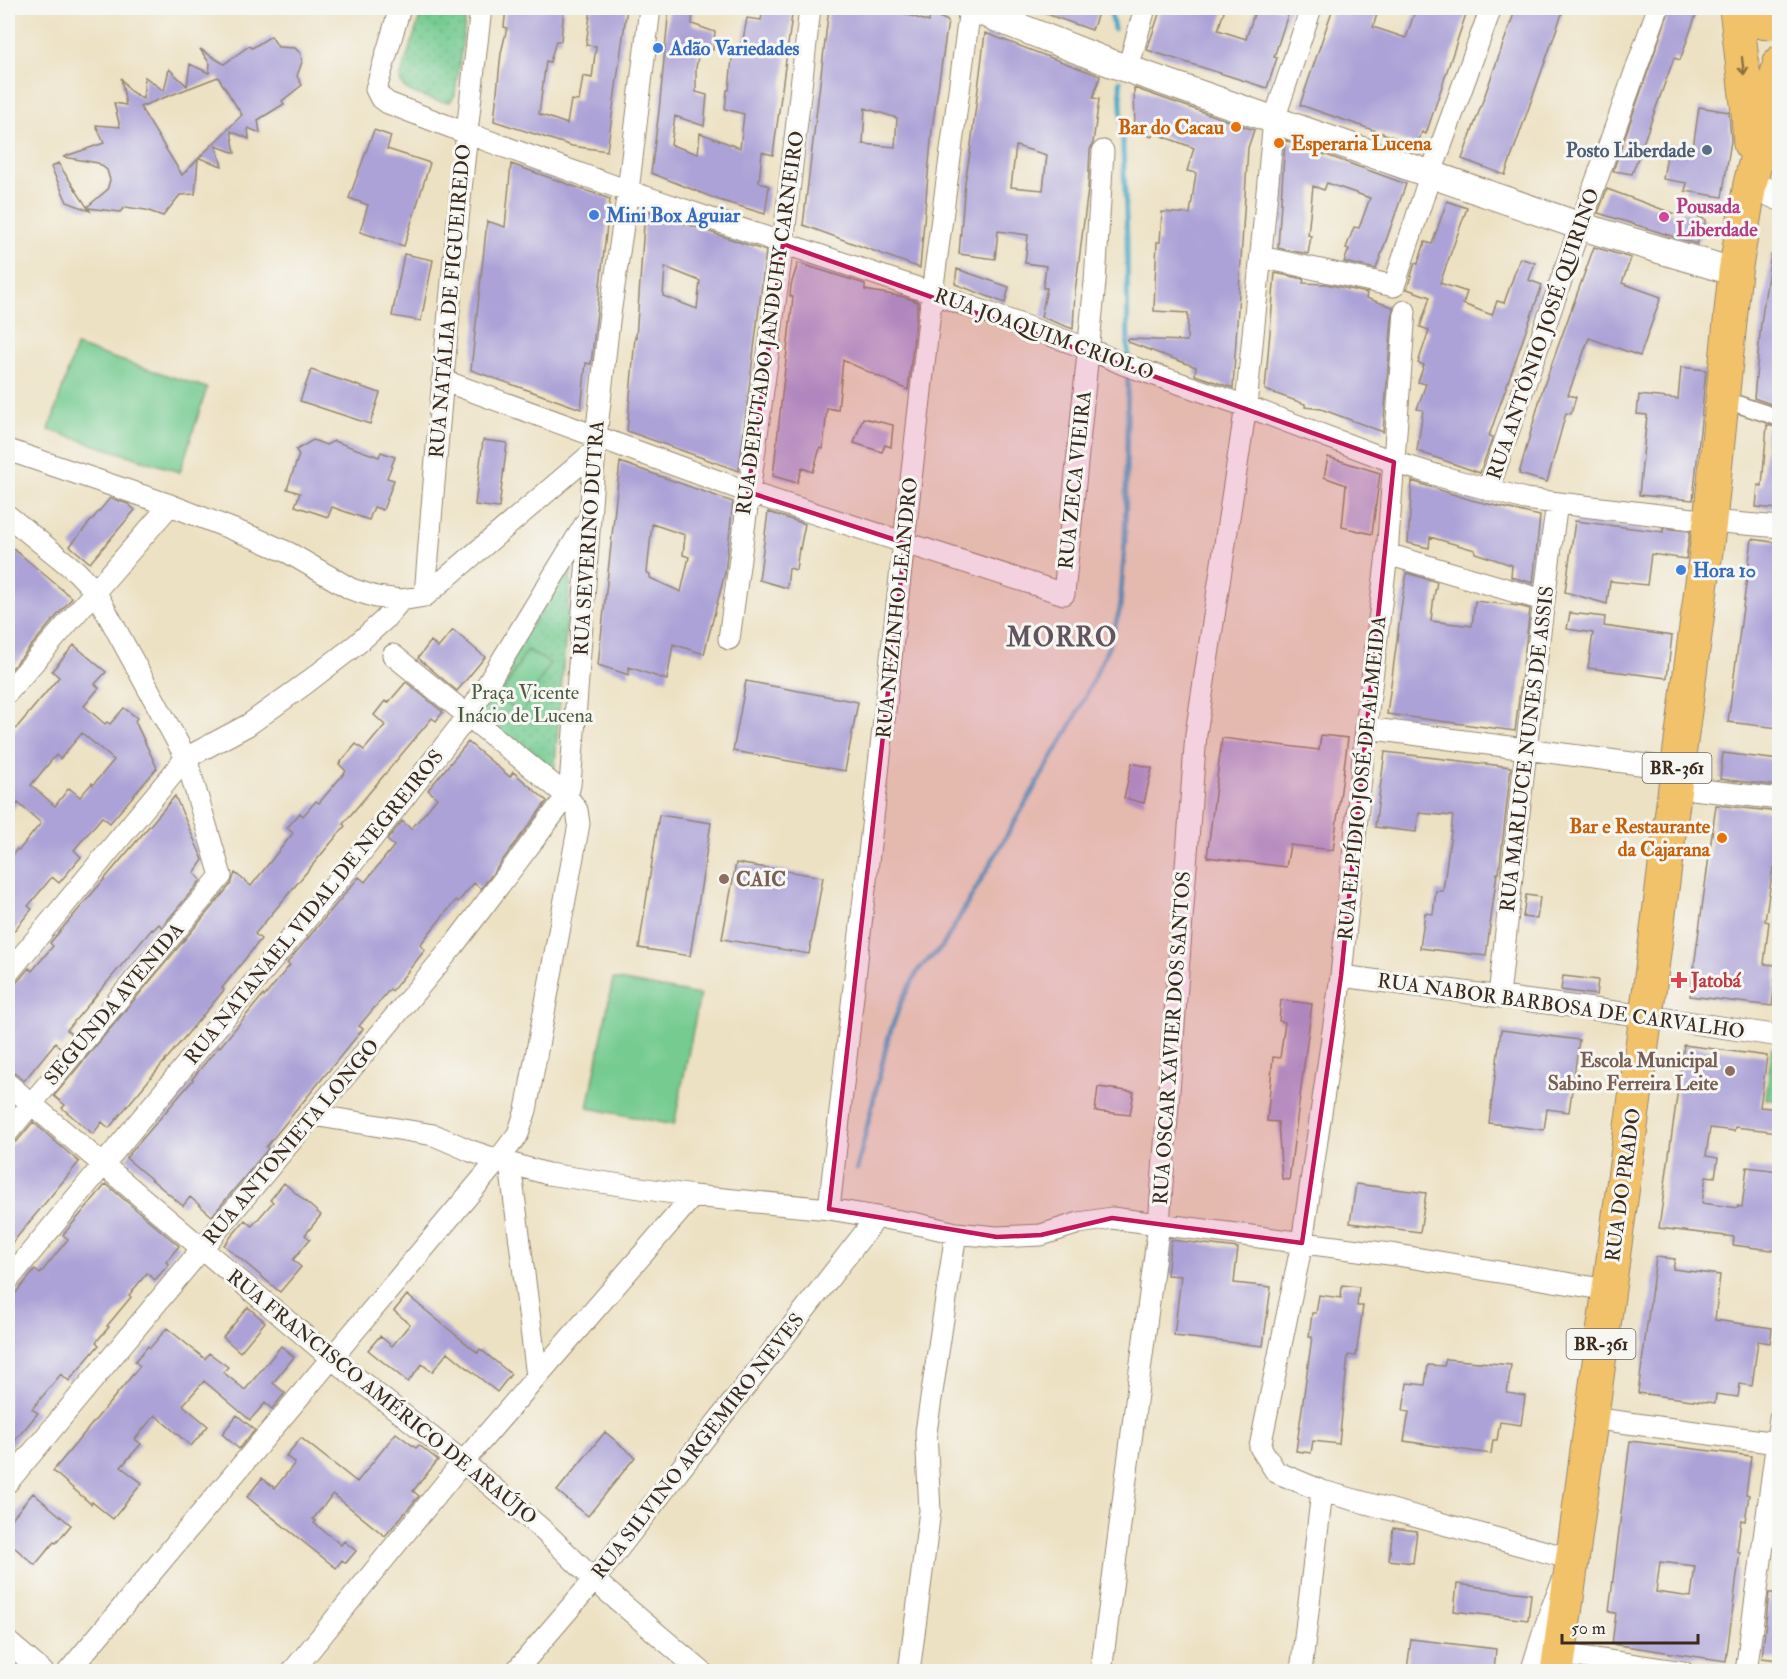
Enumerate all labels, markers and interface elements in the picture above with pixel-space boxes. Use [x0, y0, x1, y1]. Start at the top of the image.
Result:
place label: Adão Variedades [669, 36, 800, 61]
marker: Adão Variedades [651, 41, 665, 55]
one-way arrow [1737, 55, 1748, 75]
place label: Bar do Cacau [1118, 115, 1225, 140]
marker: Bar do Cacau [1229, 120, 1243, 134]
street label: RUA DEPUTADO JANDUHY CARNEIRO [731, 129, 809, 517]
place label: Esperaria Lucena [1291, 131, 1432, 157]
marker: Esperaria Lucena [1272, 136, 1286, 150]
place label: Posto Liberdade [1566, 138, 1696, 163]
street label: RUA NATÁLIA DE FIGUEIREDO [423, 143, 476, 459]
marker: Posto Liberdade [1700, 143, 1714, 157]
street label: RUA ANTÔNIO JOSÉ QUIRINO [1480, 185, 1605, 483]
place label: Pousada Liberdade [1676, 194, 1758, 242]
place label: Mini Box Aguiar [605, 203, 741, 229]
marker: Mini Box Aguiar [587, 208, 601, 222]
marker: Pousada Liberdade [1657, 210, 1671, 224]
street label: RUA JOAQUIM CRIOLO [931, 283, 1157, 385]
street label: RUA ZECA VIEIRA [1053, 389, 1097, 571]
street label: RUA SEVERINO DUTRA [568, 419, 610, 657]
street label: RUA NEZINHO LEANDRO [871, 476, 923, 740]
place label: Hora 10 [1693, 558, 1756, 583]
marker: Hora 10 [1674, 563, 1688, 577]
street label: RUA MARLUCE NUNES DE ASSIS [1495, 584, 1559, 914]
street label: RUA ELPÍDIO JOSÉ DE ALMEIDA [1332, 614, 1392, 942]
district label: MORRO [1005, 622, 1118, 654]
park label: Praça Vicente Inácio de Lucena [457, 680, 594, 728]
street label: RUA NATANAEL VIDAL DE NEGREIROS [179, 744, 449, 1070]
road number: BR-361 [1642, 753, 1712, 783]
place label: Bar e Restaurante da Cajarana [1569, 814, 1711, 862]
marker: Bar e Restaurante da Cajarana [1715, 831, 1729, 845]
place label: CAIC [736, 867, 786, 892]
street label: RUA OSCAR XAVIER DOS SANTOS [1148, 870, 1196, 1206]
marker: CAIC [717, 872, 731, 886]
street label: SEGUNDA AVENIDA [39, 917, 190, 1090]
street label: RUA NABOR BARBOSA DE CARVALHO [1376, 968, 1746, 1044]
place label: Jatobá [1690, 968, 1742, 993]
marker: Jatobá [1672, 973, 1686, 987]
street label: RUA ANTONIETA LONGO [197, 1034, 385, 1250]
place label: Escola Municipal Sabino Ferreira Leite [1548, 1048, 1719, 1096]
marker: Escola Municipal Sabino Ferreira Leite [1723, 1064, 1737, 1078]
street label: RUA DO PRADO [1600, 1107, 1646, 1263]
street label: RUA FRANCISCO AMÉRICO DE ARAÚJO [222, 1263, 543, 1530]
street label: RUA SILVINO ARGEMIRO NEVES [586, 1308, 810, 1584]
road number: BR-361 [1566, 1329, 1636, 1359]
scale bar [1562, 1607, 1698, 1645]
text: 50 m [1571, 1617, 1606, 1640]

